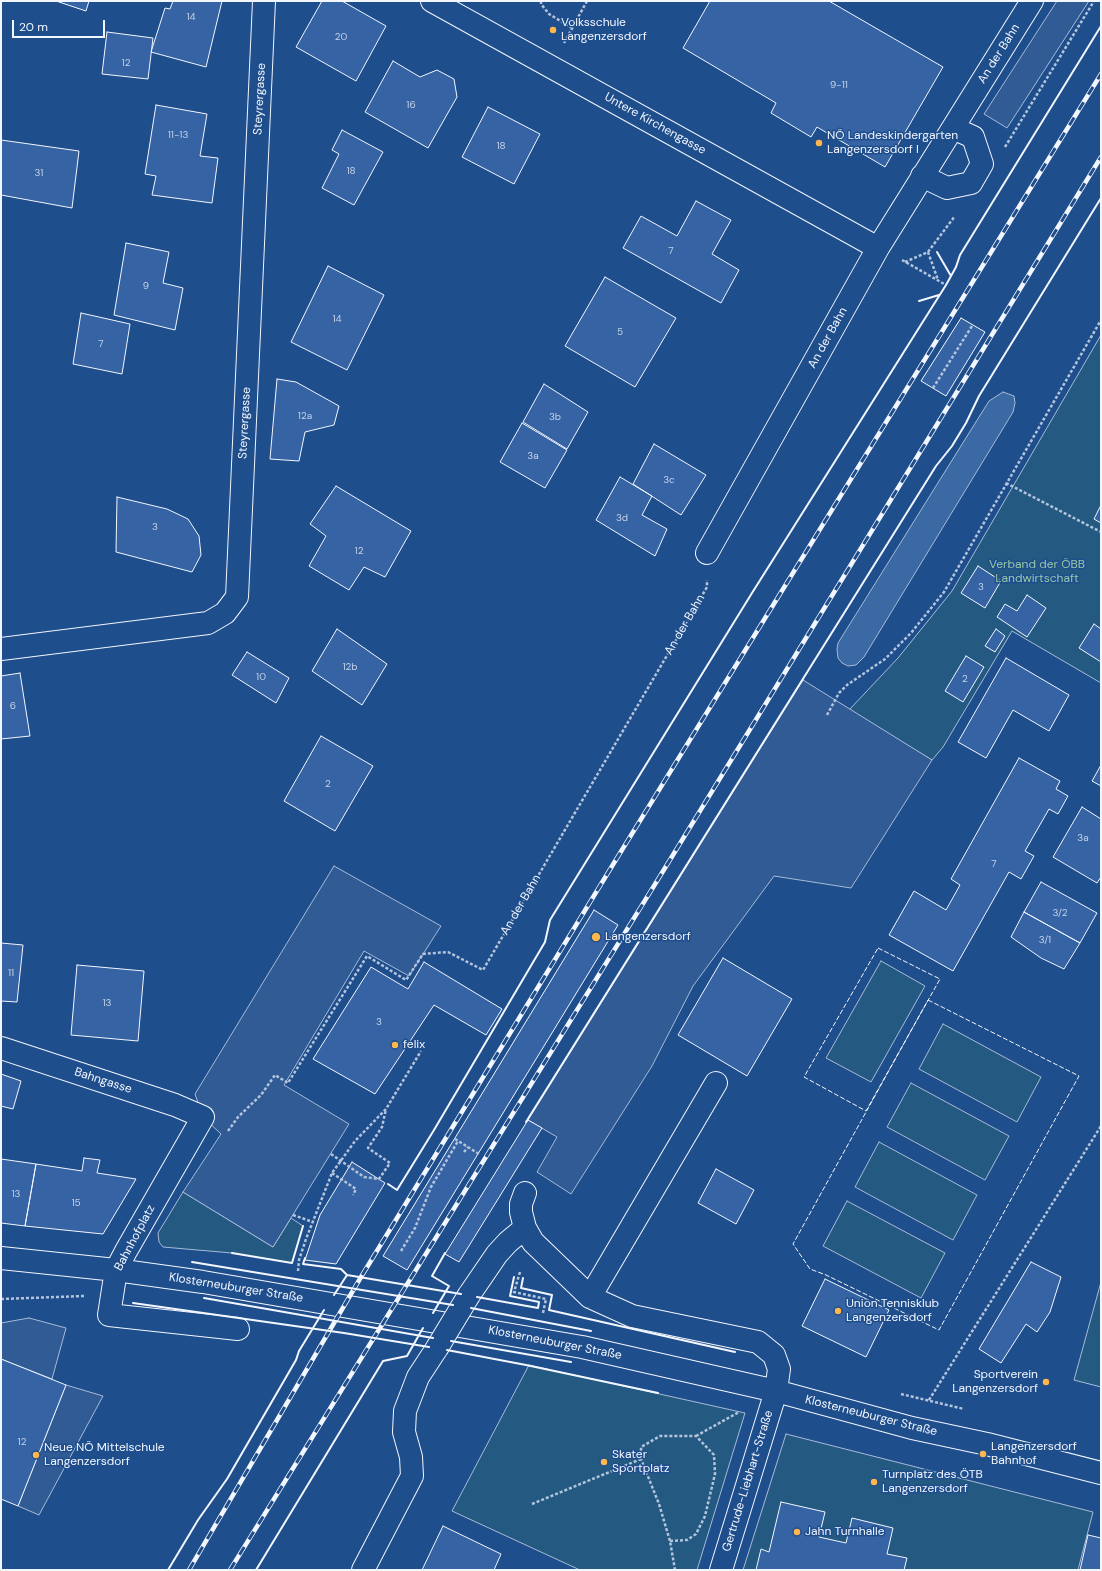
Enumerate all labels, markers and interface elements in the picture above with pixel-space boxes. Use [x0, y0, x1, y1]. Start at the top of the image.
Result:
house number: 14 [186, 11, 196, 23]
scale bar [14, 12, 107, 38]
place label: Volksschule Langenzersdorf [561, 16, 647, 44]
text: 20 m [19, 19, 48, 35]
street label: An der Bahn [975, 22, 1023, 86]
marker: Volksschule Langenzersdorf [548, 25, 558, 35]
house number: 20 [335, 31, 347, 43]
house number: 12 [122, 57, 130, 69]
street label: Steyrergasse [251, 63, 269, 135]
house number: 9-11 [830, 79, 848, 91]
street label: Untere Kirchengasse [602, 90, 708, 158]
house number: 16 [406, 99, 416, 111]
house number: 11-13 [168, 129, 188, 141]
place label: NÖ Landeskindergarten Langenzersdorf I [827, 129, 958, 157]
marker: NÖ Landeskindergarten Langenzersdorf I [814, 138, 824, 148]
house number: 18 [496, 140, 506, 152]
house number: 18 [346, 165, 356, 177]
house number: 31 [35, 167, 43, 179]
house number: 7 [668, 245, 674, 257]
house number: 9 [143, 280, 149, 292]
street label: An der Bahn [805, 305, 851, 371]
house number: 14 [332, 313, 342, 325]
house number: 5 [617, 326, 623, 338]
house number: 7 [98, 338, 104, 350]
street label: Steyrergasse [236, 387, 254, 459]
house number: 12a [298, 410, 312, 422]
house number: 3b [549, 411, 561, 423]
house number: 3a [527, 450, 539, 462]
house number: 3c [663, 474, 675, 486]
house number: 3d [616, 512, 628, 524]
house number: 3 [152, 521, 158, 533]
house number: 12 [355, 545, 363, 557]
park label: Verband der ÖBB Landwirtschaft [989, 558, 1085, 586]
house number: 3 [978, 581, 984, 593]
street label: An der Bahn [662, 592, 708, 658]
house number: 12b [342, 661, 358, 673]
house number: 10 [256, 671, 266, 683]
house number: 2 [962, 673, 968, 685]
house number: 6 [10, 700, 16, 712]
house number: 2 [325, 778, 331, 790]
house number: 3a [1077, 832, 1089, 844]
house number: 7 [991, 858, 997, 870]
street label: An der Bahn [498, 872, 544, 938]
house number: 3/2 [1052, 907, 1068, 919]
place label: Langenzersdorf [605, 930, 691, 944]
marker: Langenzersdorf [590, 931, 602, 943]
house number: 3/1 [1039, 934, 1051, 946]
house number: 11 [8, 967, 14, 979]
house number: 13 [102, 997, 112, 1009]
house number: 3 [376, 1016, 382, 1028]
place label: felix [403, 1038, 425, 1052]
marker: felix [390, 1040, 400, 1050]
street label: Bahngasse [72, 1065, 134, 1097]
house number: 13 [11, 1188, 21, 1200]
house number: 15 [71, 1197, 81, 1209]
street label: Bahnhofplatz [112, 1203, 158, 1273]
street label: Klosterneuburger Straße [168, 1270, 304, 1306]
place label: Union Tennisklub Langenzersdorf [846, 1297, 939, 1325]
marker: Union Tennisklub Langenzersdorf [833, 1306, 843, 1316]
street label: Klosterneuburger Straße [487, 1323, 623, 1363]
place label: Sportverein Langenzersdorf [952, 1368, 1038, 1396]
marker: Sportverein Langenzersdorf [1041, 1377, 1051, 1387]
street label: Klosterneuburger Straße [803, 1393, 939, 1439]
street label: Gertrude-Liebhart-Straße [720, 1409, 776, 1553]
house number: 12 [18, 1436, 26, 1448]
place label: Langenzersdorf Bahnhof [991, 1440, 1077, 1468]
place label: Neue NÖ Mittelschule Langenzersdorf [44, 1441, 165, 1469]
place label: Skater Sportplatz [612, 1448, 669, 1476]
marker: Langenzersdorf Bahnhof [978, 1449, 988, 1459]
marker: Neue NÖ Mittelschule Langenzersdorf [31, 1450, 41, 1460]
marker: Skater Sportplatz [599, 1457, 609, 1467]
place label: Turnplatz des ÖTB Langenzersdorf [882, 1468, 983, 1496]
marker: Turnplatz des ÖTB Langenzersdorf [869, 1477, 879, 1487]
place label: Jahn Turnhalle [805, 1525, 884, 1539]
marker: Jahn Turnhalle [792, 1527, 802, 1537]

